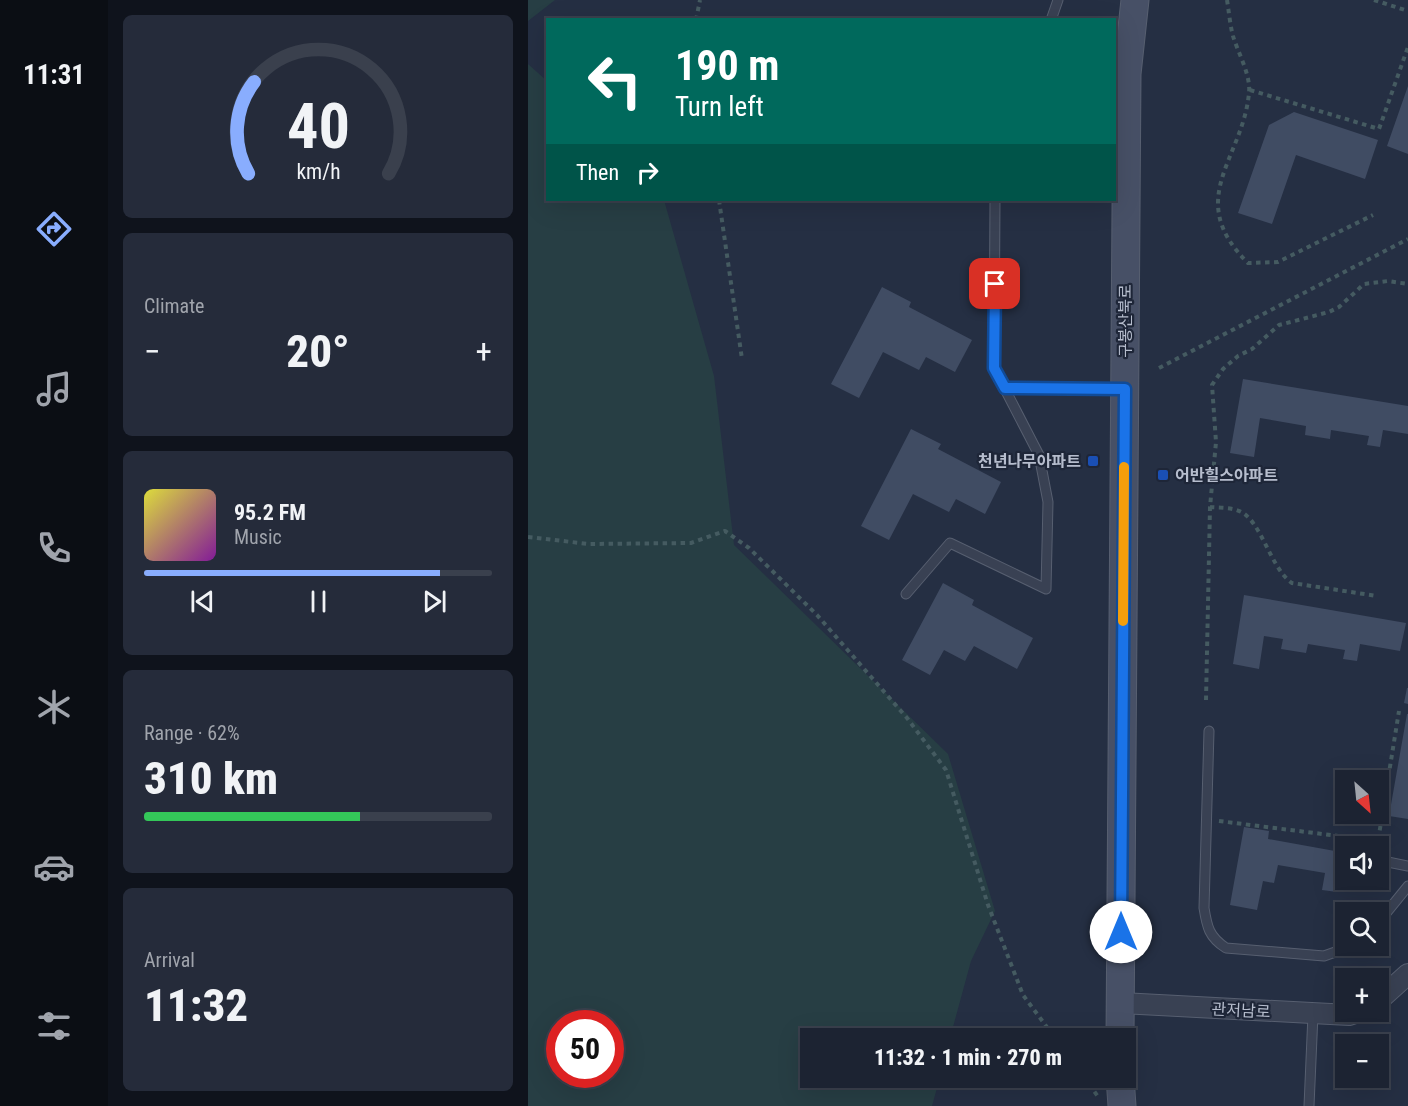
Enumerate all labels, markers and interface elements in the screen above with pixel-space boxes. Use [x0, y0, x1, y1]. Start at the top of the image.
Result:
text: 190 m [675, 41, 780, 90]
icon: left [576, 42, 654, 120]
text: 11:31 [23, 59, 85, 91]
text: 40 [286, 90, 350, 163]
text: Turn left [675, 91, 764, 123]
icon: right [631, 156, 664, 189]
text: km/h [296, 159, 340, 184]
text: Then [576, 160, 619, 185]
icon: directions [33, 208, 75, 250]
pin [969, 258, 1020, 309]
icon: arrive [978, 267, 1011, 300]
street label: 구봉산북로 [1116, 284, 1135, 358]
text: Climate [144, 294, 204, 318]
text: 20° [286, 325, 350, 378]
text: − [144, 332, 161, 371]
text: + [476, 332, 492, 371]
icon: music [33, 368, 75, 410]
place label: 천년나무아파트 [978, 452, 1081, 471]
marker: 천년나무아파트 [1086, 454, 1100, 468]
place label: 어반힐스아파트 [1175, 466, 1278, 485]
marker: 어반힐스아파트 [1156, 468, 1170, 482]
text: 95.2 FM [234, 500, 306, 525]
text: Music [234, 525, 282, 549]
icon: phone [33, 527, 75, 569]
icon: previous [186, 585, 219, 618]
icon: pause [302, 585, 335, 618]
icon: next [418, 585, 451, 618]
icon: climate [33, 686, 75, 728]
text: Range · 62% [144, 721, 240, 745]
text: 310 km [144, 752, 278, 805]
north arrow [1335, 770, 1389, 824]
map controls [1335, 770, 1389, 1088]
button: sound [1335, 836, 1389, 890]
icon: car [33, 846, 75, 888]
position arrow [1089, 900, 1153, 964]
button: search [1335, 902, 1389, 956]
text: Arrival [144, 948, 195, 972]
button: + [1335, 968, 1389, 1022]
text: 11:32 [144, 979, 248, 1032]
street label: 관저남로 [1211, 999, 1271, 1022]
icon: filters [33, 1005, 75, 1047]
speed limit sign: 50 [546, 1010, 624, 1088]
button: − [1335, 1034, 1389, 1088]
text: 11:32 · 1 min · 270 m [874, 1045, 1062, 1070]

